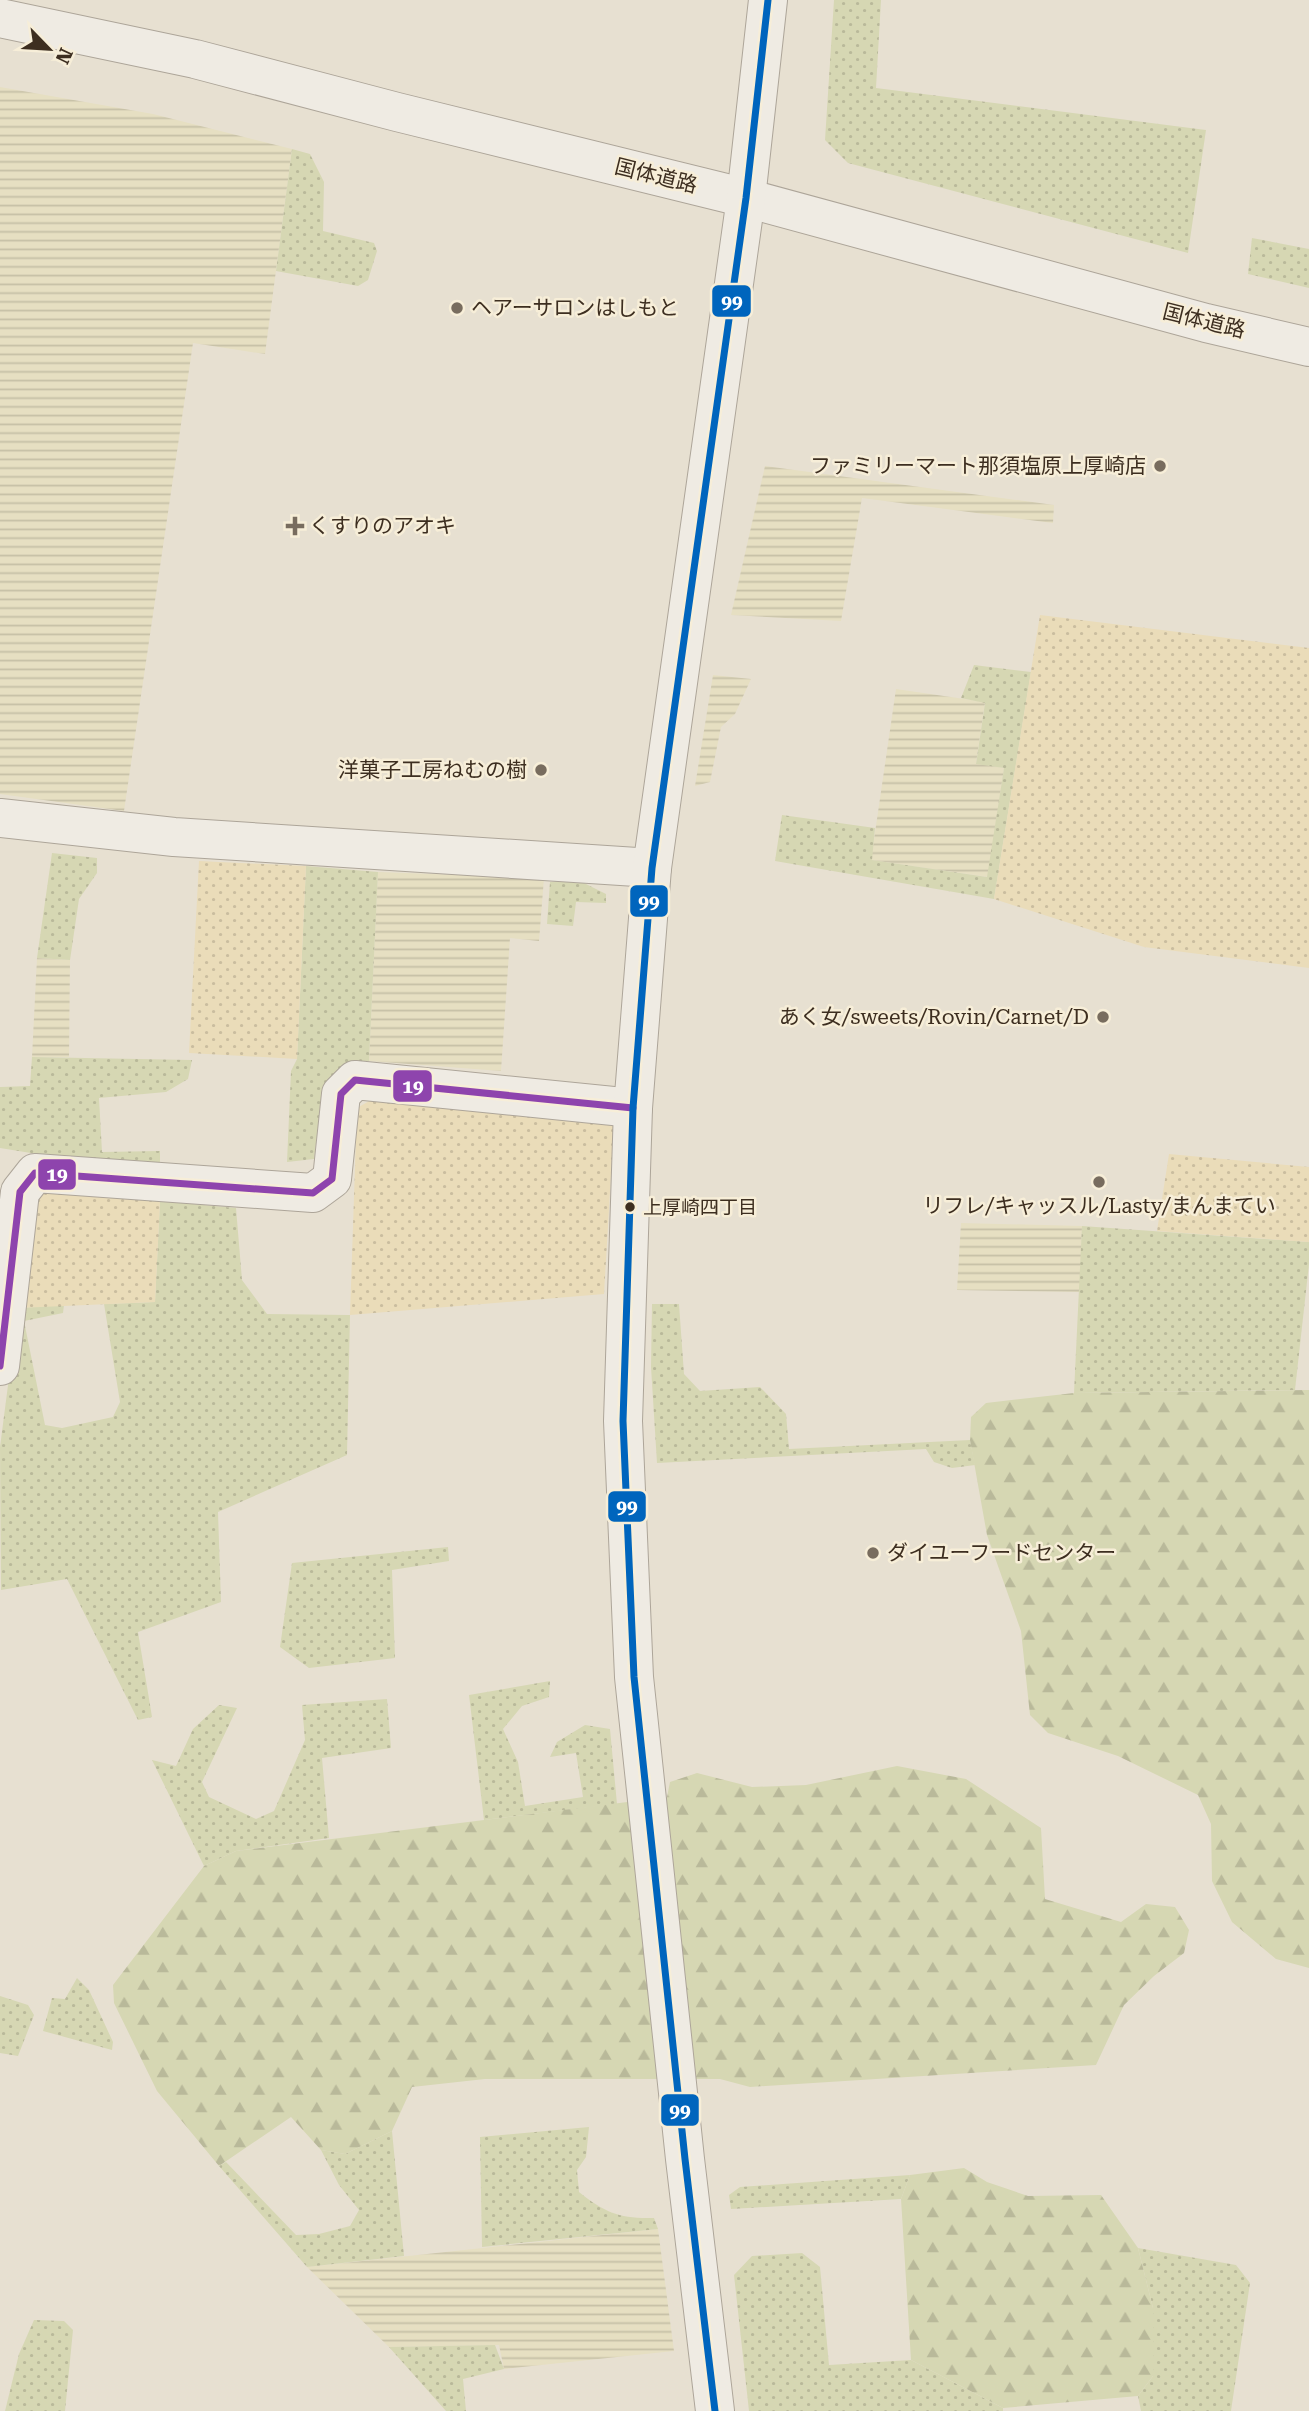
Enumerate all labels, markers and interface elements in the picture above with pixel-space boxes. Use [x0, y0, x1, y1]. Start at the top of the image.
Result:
north arrow [14, 14, 84, 84]
text: N [50, 44, 77, 68]
street label: 国体道路 [612, 154, 700, 198]
line badge: 99 [711, 284, 752, 318]
text: 99 [721, 290, 743, 313]
place label: ヘアーサロンはしもと [471, 296, 679, 320]
street label: 国体道路 [1160, 299, 1248, 343]
marker: ヘアーサロンはしもと [449, 300, 465, 316]
place label: ファミリーマート那須塩原上厚崎店 [810, 454, 1146, 478]
marker: ファミリーマート那須塩原上厚崎店 [1152, 458, 1168, 474]
place label: くすりのアオキ [309, 514, 456, 538]
marker: くすりのアオキ [287, 518, 303, 534]
place label: 洋菓子工房ねむの樹 [338, 758, 527, 782]
marker: 洋菓子工房ねむの樹 [533, 762, 549, 778]
line badge: 99 [629, 884, 669, 918]
text: 99 [638, 890, 660, 913]
place label: あく女/sweets/Rovin/Carnet/D [779, 1005, 1089, 1029]
marker: あく女/sweets/Rovin/Carnet/D [1095, 1009, 1111, 1025]
line badge: 19 [392, 1069, 433, 1103]
text: 19 [402, 1075, 424, 1098]
line badge: 19 [37, 1158, 77, 1191]
text: 19 [46, 1163, 68, 1186]
marker: リフレ/キャッスル/Lasty/まんまてい [1091, 1174, 1107, 1190]
place label: リフレ/キャッスル/Lasty/まんまてい [922, 1194, 1276, 1218]
place label: 上厚崎四丁目 [643, 1196, 757, 1219]
marker: 上厚崎四丁目 [623, 1200, 637, 1214]
line badge: 99 [607, 1490, 647, 1523]
text: 99 [616, 1495, 638, 1518]
place label: ダイユーフードセンター [887, 1541, 1116, 1565]
marker: ダイユーフードセンター [865, 1545, 881, 1561]
line badge: 99 [660, 2093, 700, 2127]
text: 99 [669, 2099, 691, 2122]

